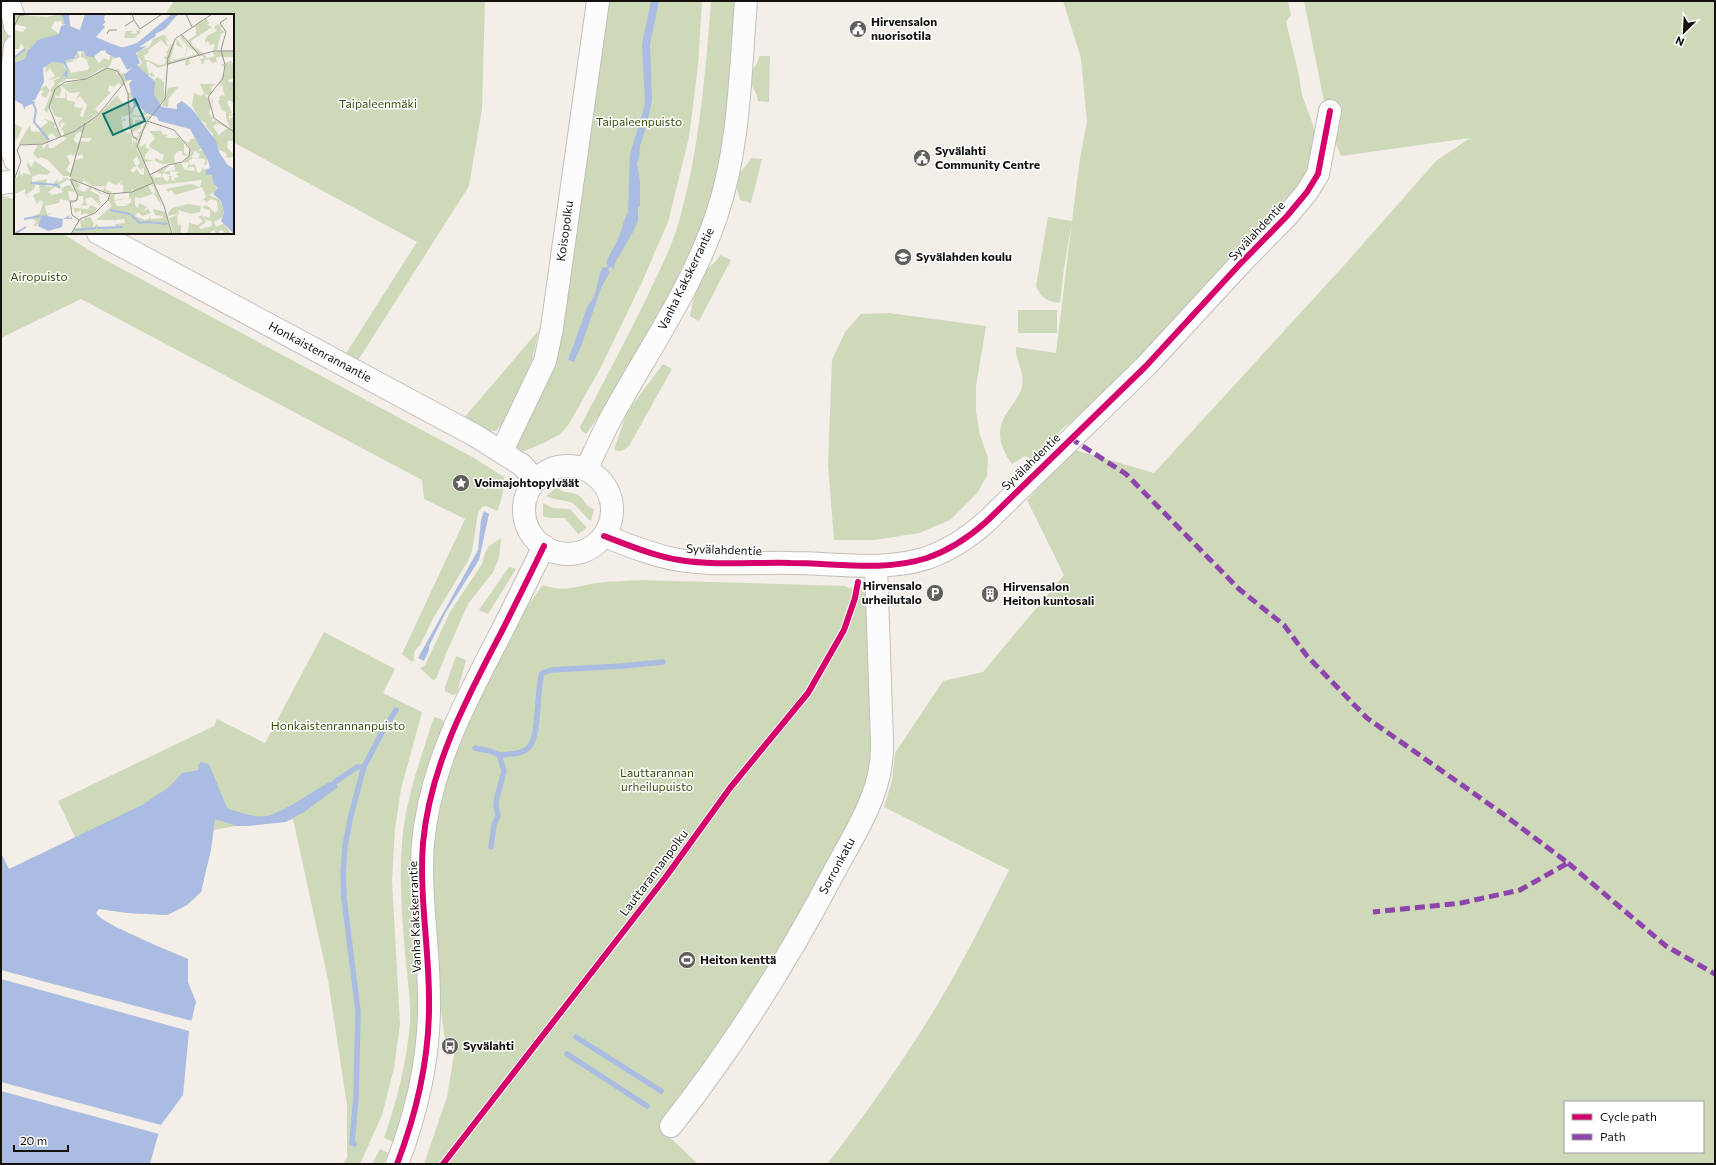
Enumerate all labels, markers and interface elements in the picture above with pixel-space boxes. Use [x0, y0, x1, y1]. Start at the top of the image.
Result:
north arrow [1664, 12, 1704, 52]
inset map [14, 14, 234, 234]
place label: Hirvensalon nuorisotila [871, 14, 937, 42]
public building icon: Hirvensalon nuorisotila [848, 19, 868, 39]
text: N [1673, 34, 1686, 49]
park label: Taipaleenmäki [339, 96, 417, 110]
park label: Taipaleenpuisto [596, 114, 682, 128]
place label: Syvälahti Community Centre [935, 143, 1040, 171]
public building icon: Syvälahti Community Centre [912, 148, 932, 168]
street label: Syvälahdentie [1225, 198, 1287, 263]
street label: Koisopolku [553, 200, 575, 262]
street label: Vanha Kakskerrantie [654, 225, 716, 332]
school or university icon: Syvälahden koulu [893, 247, 913, 267]
place label: Syvälahden koulu [916, 249, 1012, 263]
park label: Airopuisto [10, 269, 68, 283]
street label: Honkaistenrannantie [267, 318, 374, 384]
street label: Syvälahdentie [998, 430, 1062, 493]
place icon: Voimajohtopylväät [451, 473, 471, 493]
place label: Voimajohtopylväät [474, 475, 579, 489]
street label: Syvälahdentie [686, 541, 762, 557]
place label: Hirvensalo urheilutalo [862, 578, 922, 606]
place label: Hirvensalon Heiton kuntosali [1003, 579, 1094, 607]
parking icon: Hirvensalo urheilutalo [925, 583, 945, 603]
building icon: Hirvensalon Heiton kuntosali [980, 584, 1000, 604]
park label: Honkaistenrannanpuisto [271, 718, 405, 732]
park label: Lauttarannan urheilupuisto [620, 765, 694, 793]
street label: Lauttarannanpolku [616, 827, 690, 918]
street label: Sorronkatu [815, 835, 857, 896]
street label: Vanha Kakskerrantie [405, 861, 423, 973]
sports icon: Heiton kenttä [677, 950, 697, 970]
place label: Heiton kenttä [700, 952, 776, 966]
bus stop icon: Syvälahti [440, 1036, 460, 1056]
place label: Syvälahti [463, 1038, 514, 1052]
legend [1564, 1101, 1704, 1153]
text: Cycle path [1600, 1109, 1657, 1123]
scale bar [14, 1127, 68, 1153]
text: Path [1600, 1129, 1626, 1143]
text: 20 m [20, 1133, 47, 1147]

